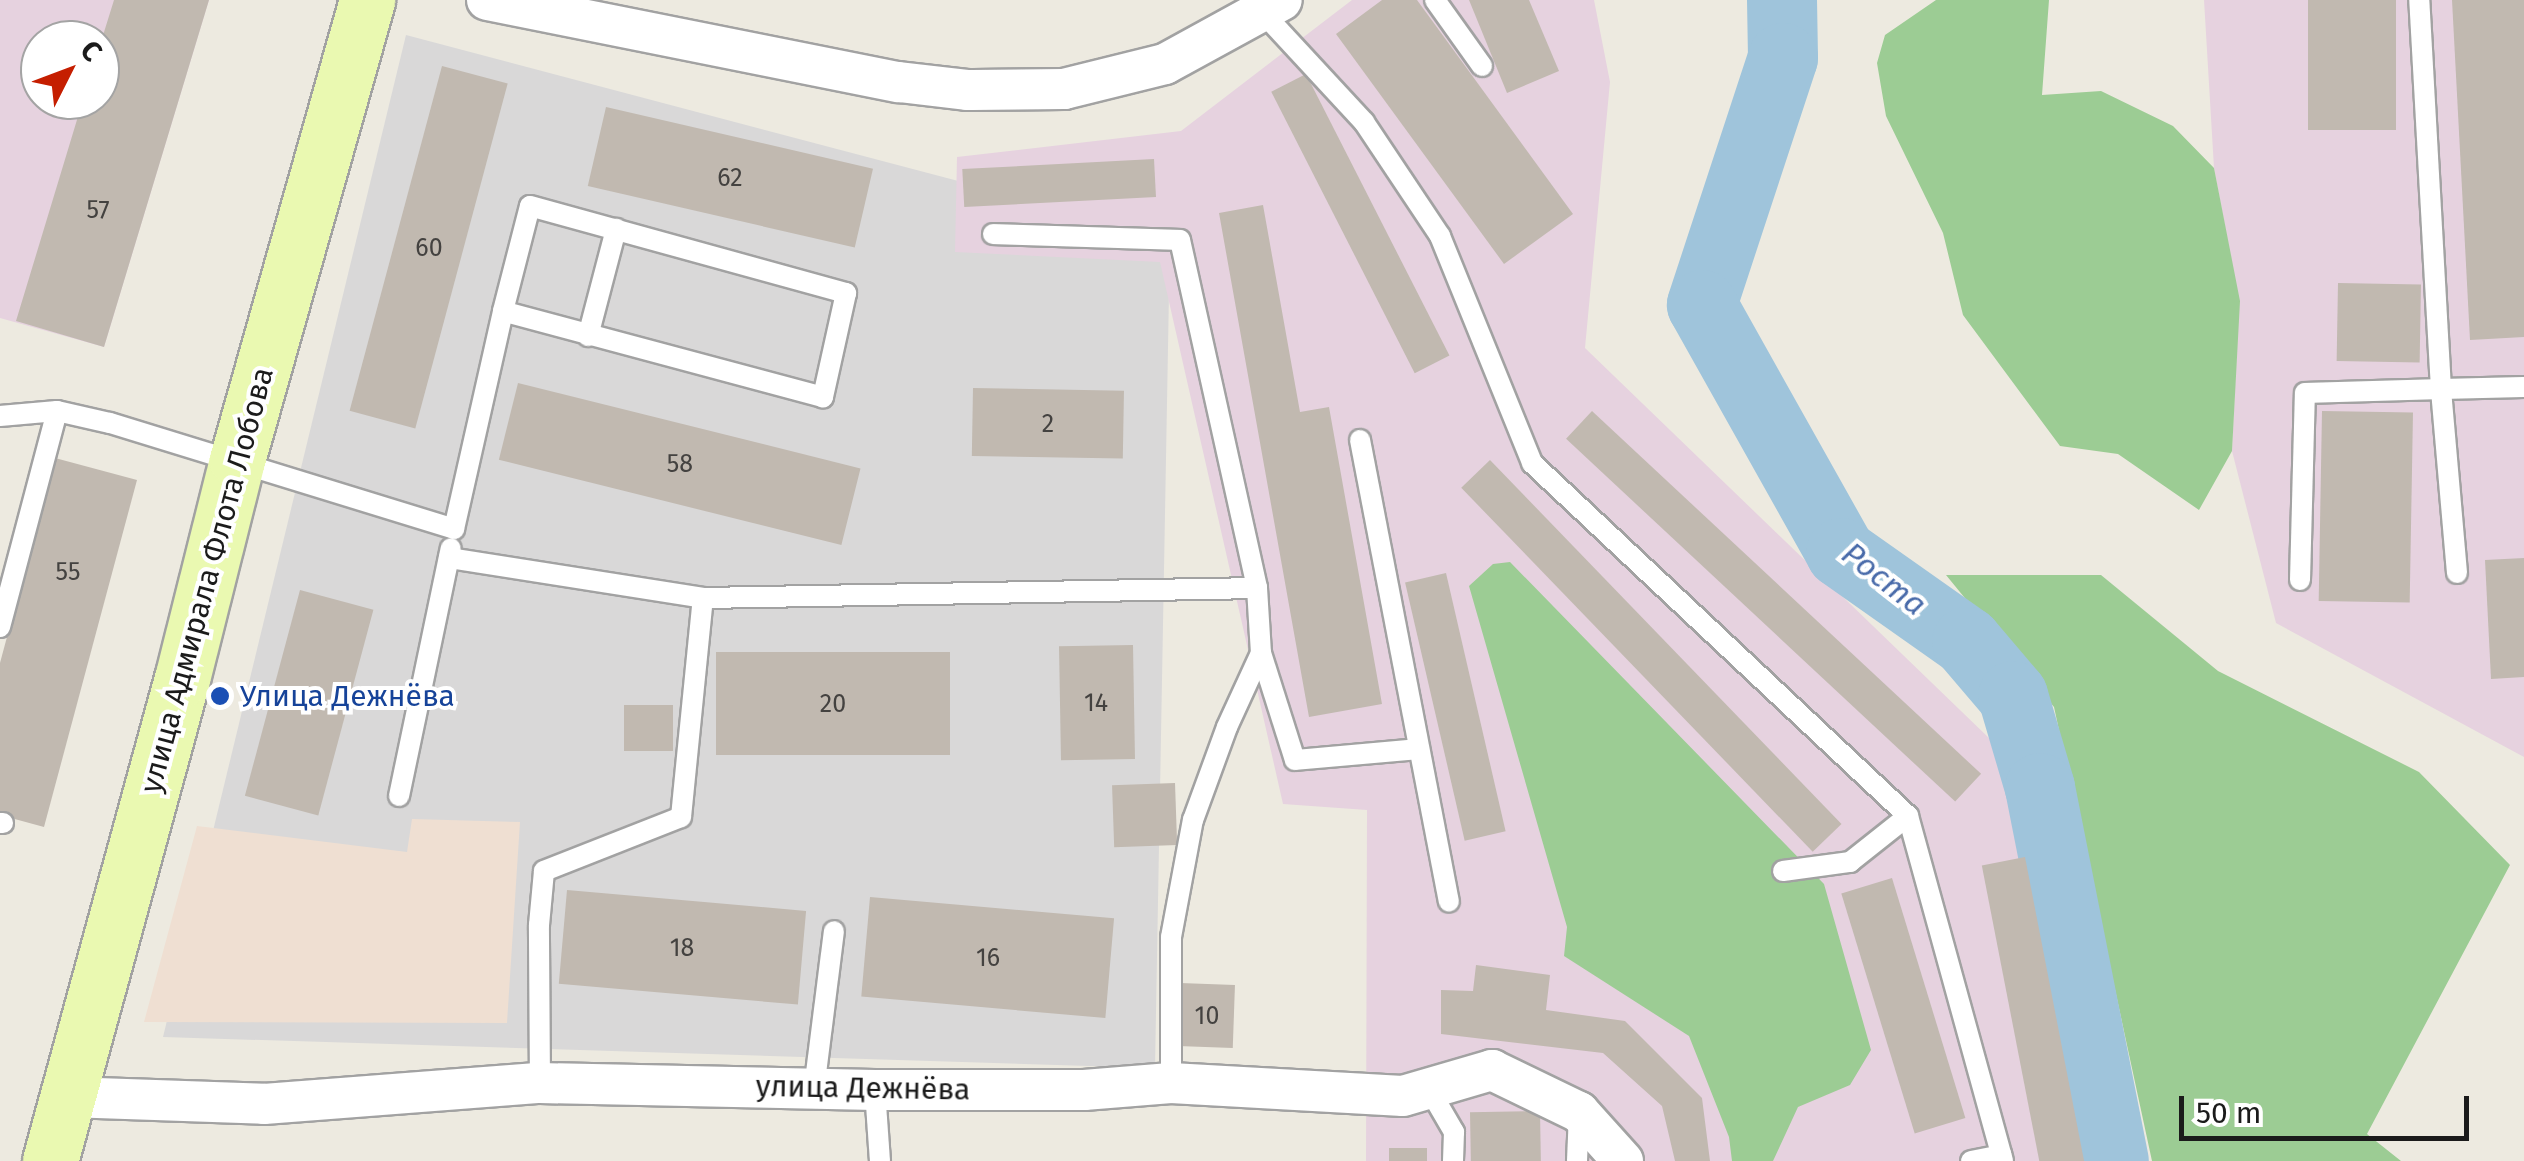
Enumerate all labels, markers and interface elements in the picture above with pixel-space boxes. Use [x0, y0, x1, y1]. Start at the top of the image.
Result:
north arrow [20, 20, 120, 120]
text: С [74, 34, 109, 68]
house number: 62 [717, 163, 743, 193]
house number: 57 [86, 195, 110, 225]
house number: 60 [415, 233, 443, 263]
street label: улица Адмирала Флота Лобова [133, 363, 281, 797]
house number: 2 [1042, 409, 1054, 439]
house number: 58 [667, 449, 693, 479]
water label: Роста [1834, 534, 1934, 624]
house number: 55 [56, 557, 80, 587]
place label: Улица Дежнёва [240, 678, 455, 714]
marker: Улица Дежнёва [209, 685, 231, 707]
house number: 14 [1084, 688, 1108, 718]
house number: 20 [820, 689, 846, 719]
house number: 18 [670, 933, 694, 963]
house number: 16 [976, 943, 1000, 973]
house number: 10 [1195, 1001, 1219, 1031]
street label: улица Дежнёва [755, 1068, 971, 1108]
scale bar [2184, 1076, 2474, 1138]
text: 50 m [2196, 1095, 2261, 1131]

